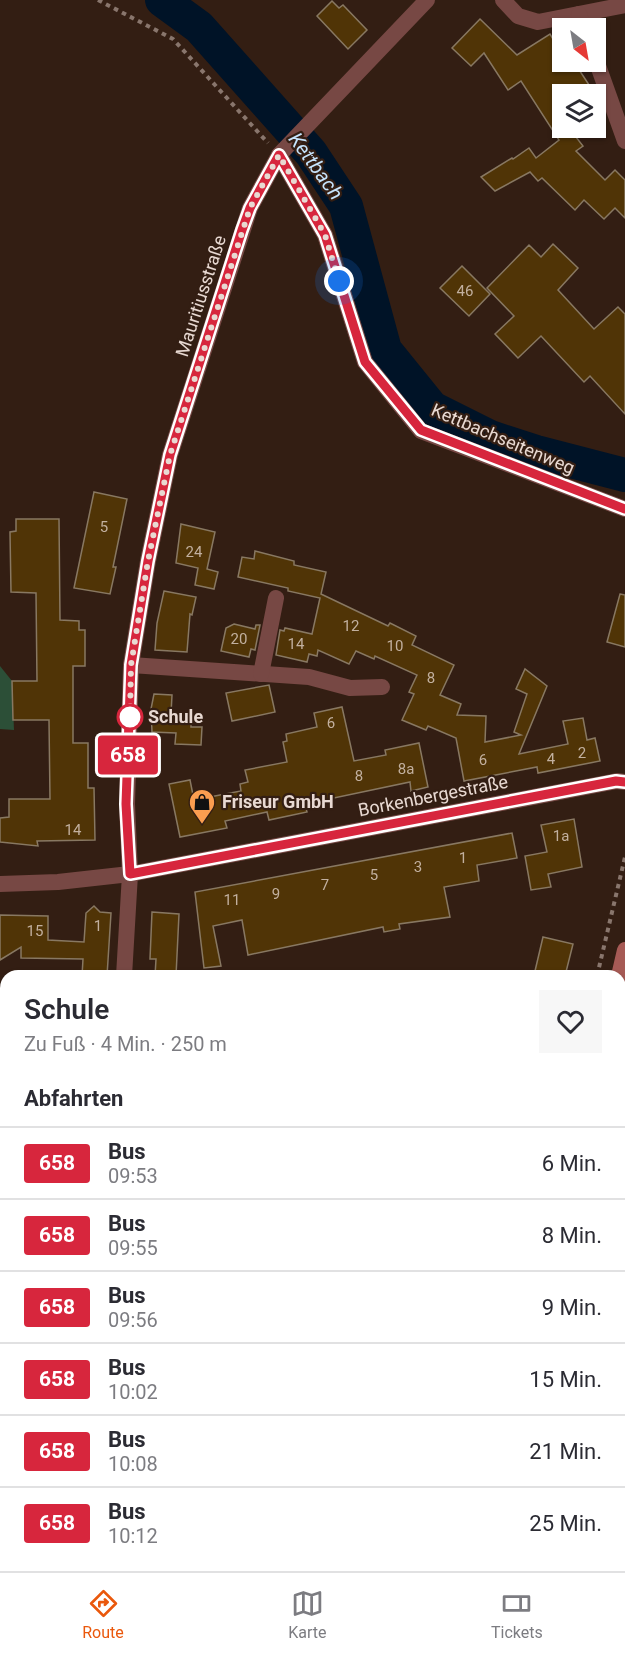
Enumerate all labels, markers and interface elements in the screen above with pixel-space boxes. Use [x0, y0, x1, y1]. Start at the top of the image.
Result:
north arrow [552, 18, 606, 72]
map controls [552, 18, 606, 138]
button: layers [552, 84, 606, 138]
water label: Kettbach [284, 128, 348, 204]
street label: Mauritiusstraße [171, 233, 230, 359]
your location [324, 266, 354, 296]
house number: 46 [457, 282, 473, 300]
street label: Kettbachseitenweg [428, 399, 578, 478]
house number: 5 [100, 518, 108, 536]
house number: 24 [186, 543, 203, 561]
house number: 12 [343, 617, 359, 635]
house number: 20 [231, 630, 247, 648]
house number: 14 [288, 635, 305, 653]
house number: 10 [387, 637, 403, 655]
house number: 8 [427, 669, 435, 687]
marker: Schule [117, 704, 143, 730]
place label: Schule [148, 706, 203, 727]
house number: 6 [327, 714, 335, 732]
line badge: 658 [94, 736, 162, 774]
text: 658 [110, 743, 146, 767]
house number: 2 [578, 744, 586, 762]
house number: 4 [547, 750, 556, 768]
house number: 6 [479, 751, 487, 769]
house number: 8a [398, 760, 414, 778]
house number: 8 [355, 767, 363, 785]
street label: Borkenbergestraße [356, 771, 510, 820]
shop icon: Friseur GmbH [187, 787, 217, 825]
place label: Friseur GmbH [222, 791, 334, 812]
house number: 14 [65, 821, 82, 839]
house number: 1a [553, 827, 569, 845]
house number: 1 [459, 849, 467, 867]
house number: 3 [414, 858, 422, 876]
house number: 5 [370, 866, 378, 884]
house number: 7 [321, 876, 329, 894]
house number: 9 [272, 885, 280, 903]
house number: 11 [224, 891, 240, 909]
house number: 1 [94, 917, 102, 935]
house number: 15 [27, 922, 43, 940]
button: heart [539, 990, 602, 1053]
text: Schule [24, 993, 109, 1026]
text: Zu Fuß · 4 Min. · 250 m [24, 1032, 227, 1056]
text: Abfahrten [24, 1086, 123, 1111]
text: Bus [108, 1139, 146, 1164]
text: 658 [39, 1151, 75, 1175]
text: 6 Min. [542, 1151, 602, 1176]
text: 09:53 [108, 1164, 158, 1188]
text: Bus [108, 1211, 146, 1236]
text: 658 [39, 1223, 75, 1247]
text: 8 Min. [542, 1223, 602, 1248]
text: 09:55 [108, 1236, 158, 1260]
text: Bus [108, 1283, 146, 1308]
text: 658 [39, 1295, 75, 1319]
text: 9 Min. [542, 1295, 602, 1320]
text: 09:56 [108, 1308, 158, 1332]
text: Bus [108, 1355, 146, 1380]
text: 658 [39, 1367, 75, 1391]
text: 15 Min. [529, 1367, 602, 1392]
text: 10:02 [108, 1380, 158, 1404]
text: Bus [108, 1427, 146, 1452]
text: 658 [39, 1439, 75, 1463]
text: 21 Min. [529, 1439, 602, 1464]
text: 10:08 [108, 1452, 158, 1476]
text: Bus [108, 1499, 146, 1524]
text: 658 [39, 1511, 75, 1535]
text: 25 Min. [529, 1511, 602, 1536]
text: 10:12 [108, 1524, 158, 1548]
tab: Route [82, 1587, 124, 1642]
tab: Karte [288, 1587, 327, 1642]
tab: Tickets [491, 1587, 543, 1642]

